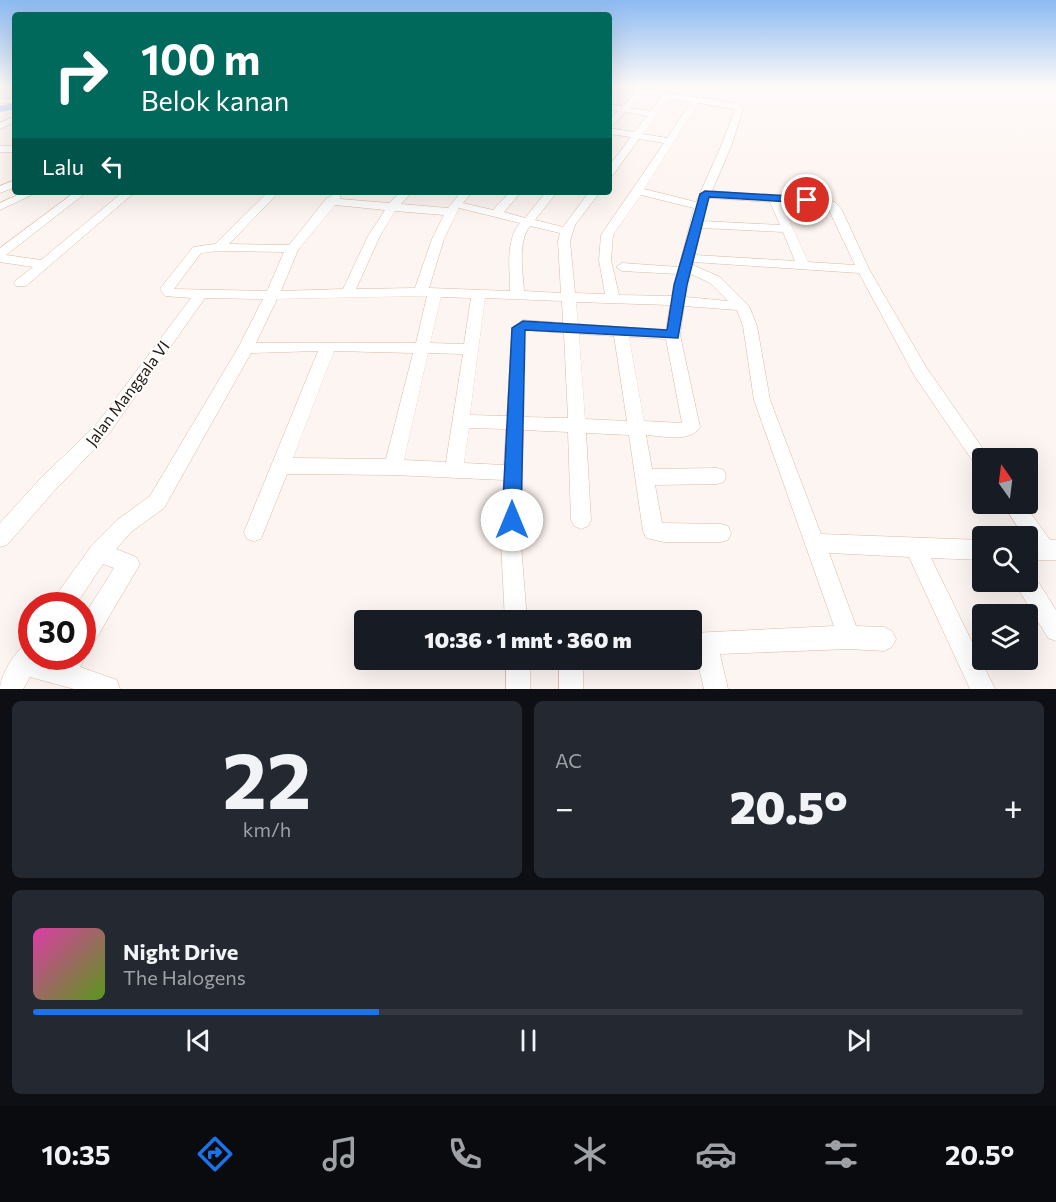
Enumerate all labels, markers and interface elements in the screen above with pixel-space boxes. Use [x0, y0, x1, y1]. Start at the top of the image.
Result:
text: 100 m [141, 32, 261, 84]
icon: right [42, 36, 120, 114]
text: Belok kanan [141, 84, 289, 117]
icon: left [96, 150, 129, 183]
text: Lalu [42, 153, 84, 180]
pin [781, 174, 832, 225]
icon: arrive [790, 183, 823, 216]
street label: Jalan Manggala VI [81, 337, 173, 449]
north arrow [972, 448, 1038, 514]
map controls [972, 448, 1038, 670]
position arrow [480, 488, 544, 552]
button: search [972, 526, 1038, 592]
speed limit sign: 30 [18, 592, 96, 670]
button: layers [972, 604, 1038, 670]
text: 10:36 · 1 mnt · 360 m [424, 626, 632, 653]
text: 22 [223, 730, 311, 825]
text: AC [555, 748, 582, 772]
text: 20.5° [730, 778, 848, 833]
text: − [555, 786, 574, 827]
text: + [1004, 786, 1023, 827]
text: km/h [243, 817, 291, 841]
text: Night Drive [123, 938, 238, 965]
text: The Halogens [123, 965, 246, 989]
icon: previous [182, 1024, 215, 1057]
icon: pause [512, 1024, 545, 1057]
icon: next [842, 1024, 875, 1057]
icon: directions [194, 1133, 236, 1175]
icon: music [319, 1133, 361, 1175]
icon: phone [444, 1133, 486, 1175]
icon: climate [569, 1133, 611, 1175]
icon: car [695, 1133, 737, 1175]
icon: filters [820, 1133, 862, 1175]
text: 10:35 [42, 1138, 110, 1171]
text: 20.5° [945, 1138, 1014, 1171]

